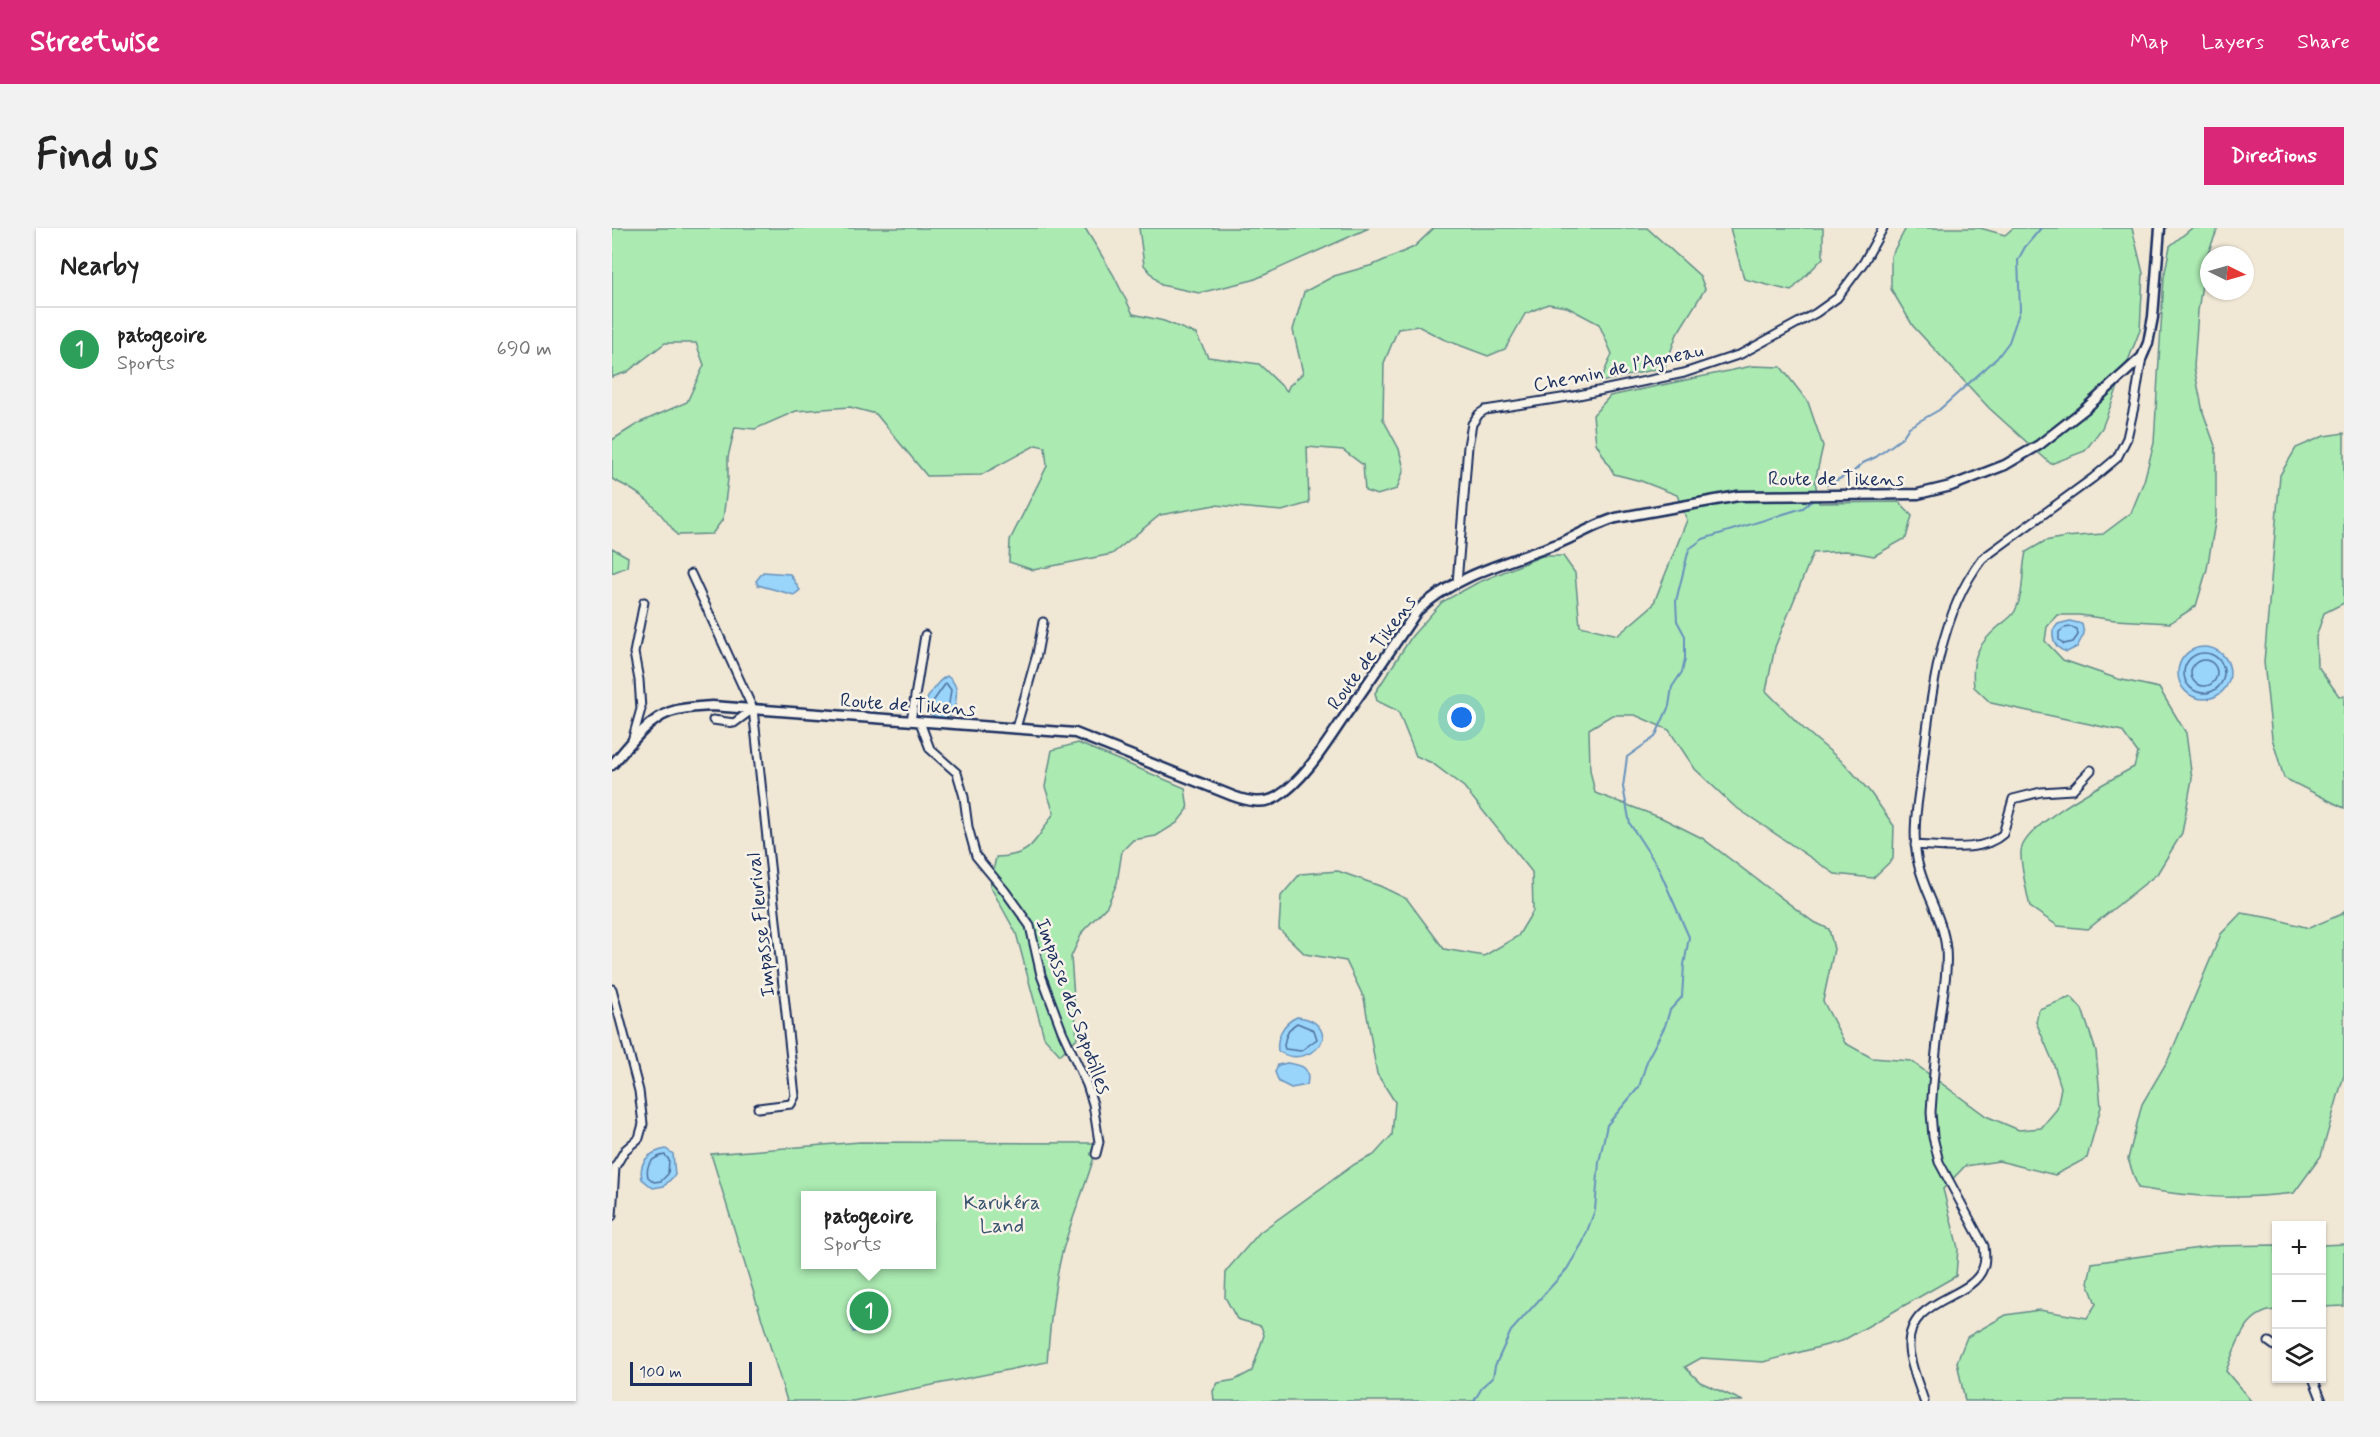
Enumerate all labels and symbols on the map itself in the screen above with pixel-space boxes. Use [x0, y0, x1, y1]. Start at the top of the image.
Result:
north arrow [2200, 246, 2254, 300]
street label: Chemin de l’Agneau [1531, 337, 1706, 400]
street label: Route de Tikens [1768, 466, 1904, 493]
street label: Route de Tikens [1321, 590, 1423, 716]
street label: Route de Tikens [839, 687, 977, 724]
your location [1447, 703, 1476, 732]
street label: Impasse Fleurival [740, 851, 782, 998]
street label: Impasse des Sapotilles [1028, 915, 1117, 1098]
park label: Karukéra Land [964, 1190, 1040, 1240]
pin: 1 [850, 1288, 888, 1334]
scale bar [630, 1359, 752, 1386]

